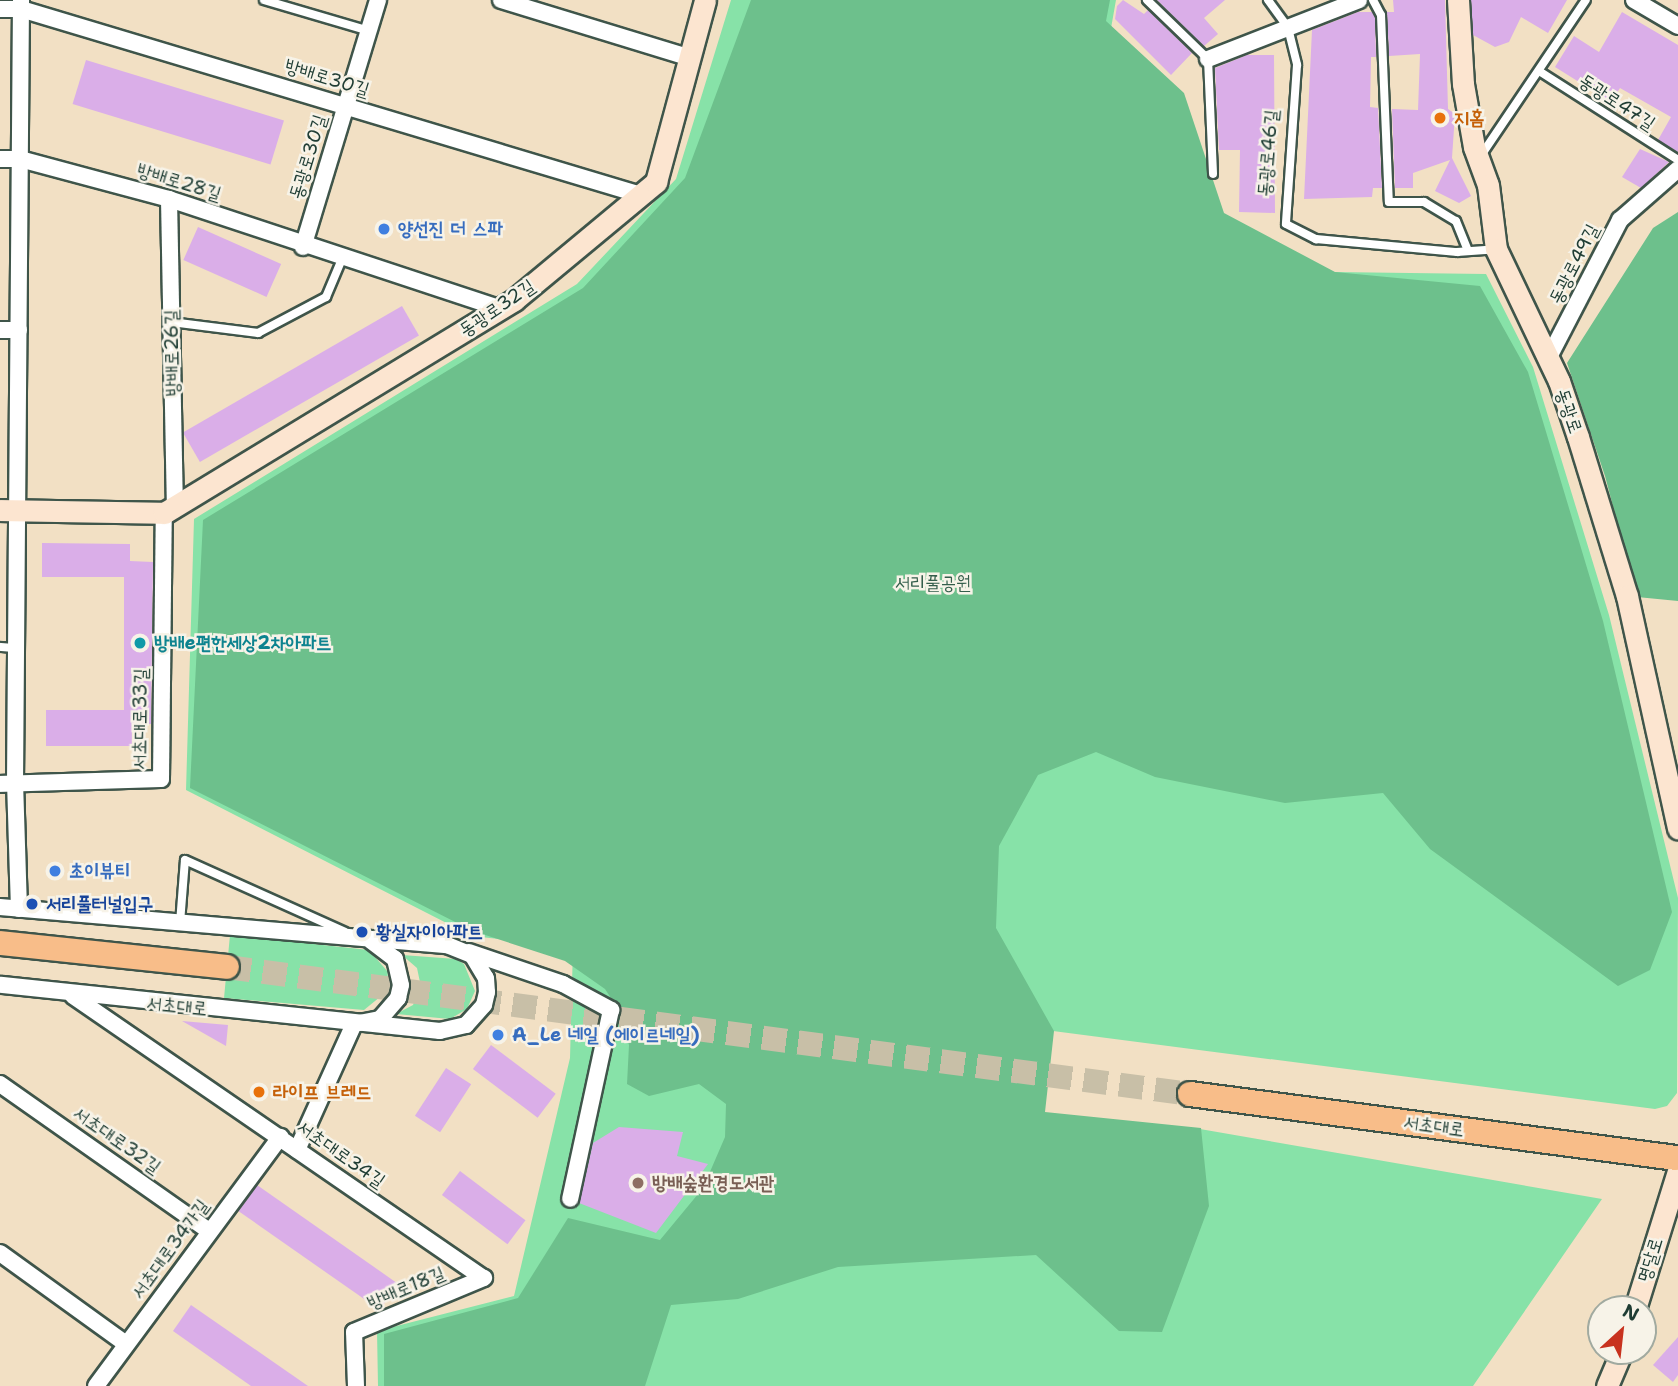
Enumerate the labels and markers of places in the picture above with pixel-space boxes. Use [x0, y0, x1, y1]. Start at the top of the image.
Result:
place label: 지홈 [1454, 107, 1485, 129]
marker: 지홈 [1432, 110, 1448, 126]
place label: 양선진 더 스파 [398, 218, 503, 240]
marker: 양선진 더 스파 [376, 221, 392, 237]
place label: 방배e편한세상2차아파트 [154, 632, 332, 654]
marker: 방배e편한세상2차아파트 [132, 635, 148, 651]
place label: 초이뷰티 [69, 860, 130, 882]
marker: 초이뷰티 [47, 863, 63, 879]
place label: 서리풀터널입구 [46, 893, 153, 915]
marker: 서리풀터널입구 [24, 896, 40, 912]
place label: 황실자이아파트 [376, 921, 483, 943]
marker: 황실자이아파트 [354, 924, 370, 940]
place label: A_Le 네일 (에이르네일) [512, 1024, 700, 1046]
marker: A_Le 네일 (에이르네일) [490, 1027, 506, 1043]
place label: 라이프 브레드 [273, 1081, 371, 1103]
marker: 라이프 브레드 [251, 1084, 267, 1100]
place label: 방배숲환경도서관 [652, 1172, 774, 1194]
marker: 방배숲환경도서관 [630, 1175, 646, 1191]

